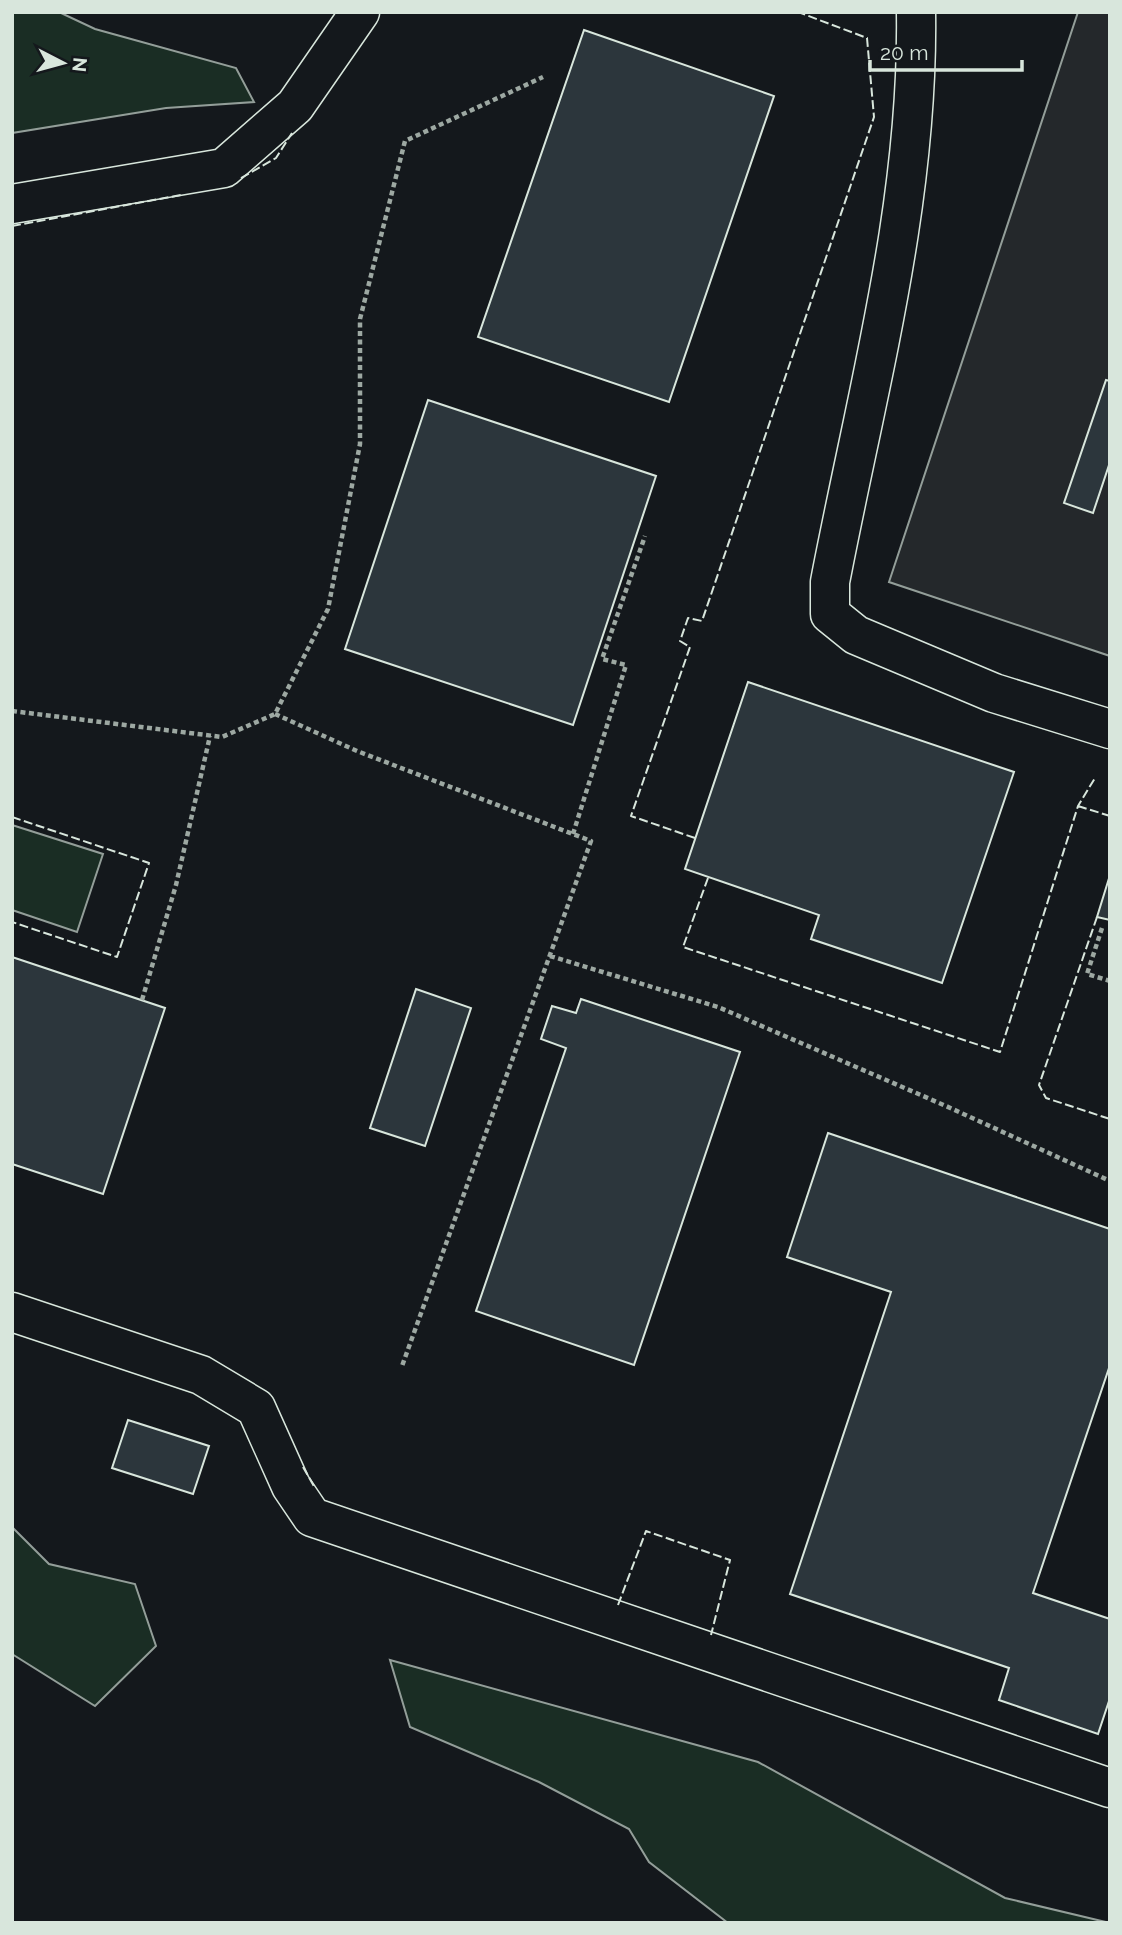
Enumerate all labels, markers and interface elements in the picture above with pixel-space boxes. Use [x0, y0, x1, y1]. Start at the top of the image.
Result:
north arrow [28, 28, 98, 98]
scale bar [870, 28, 1022, 72]
text: 20 m [880, 40, 928, 65]
text: N [68, 56, 92, 73]

